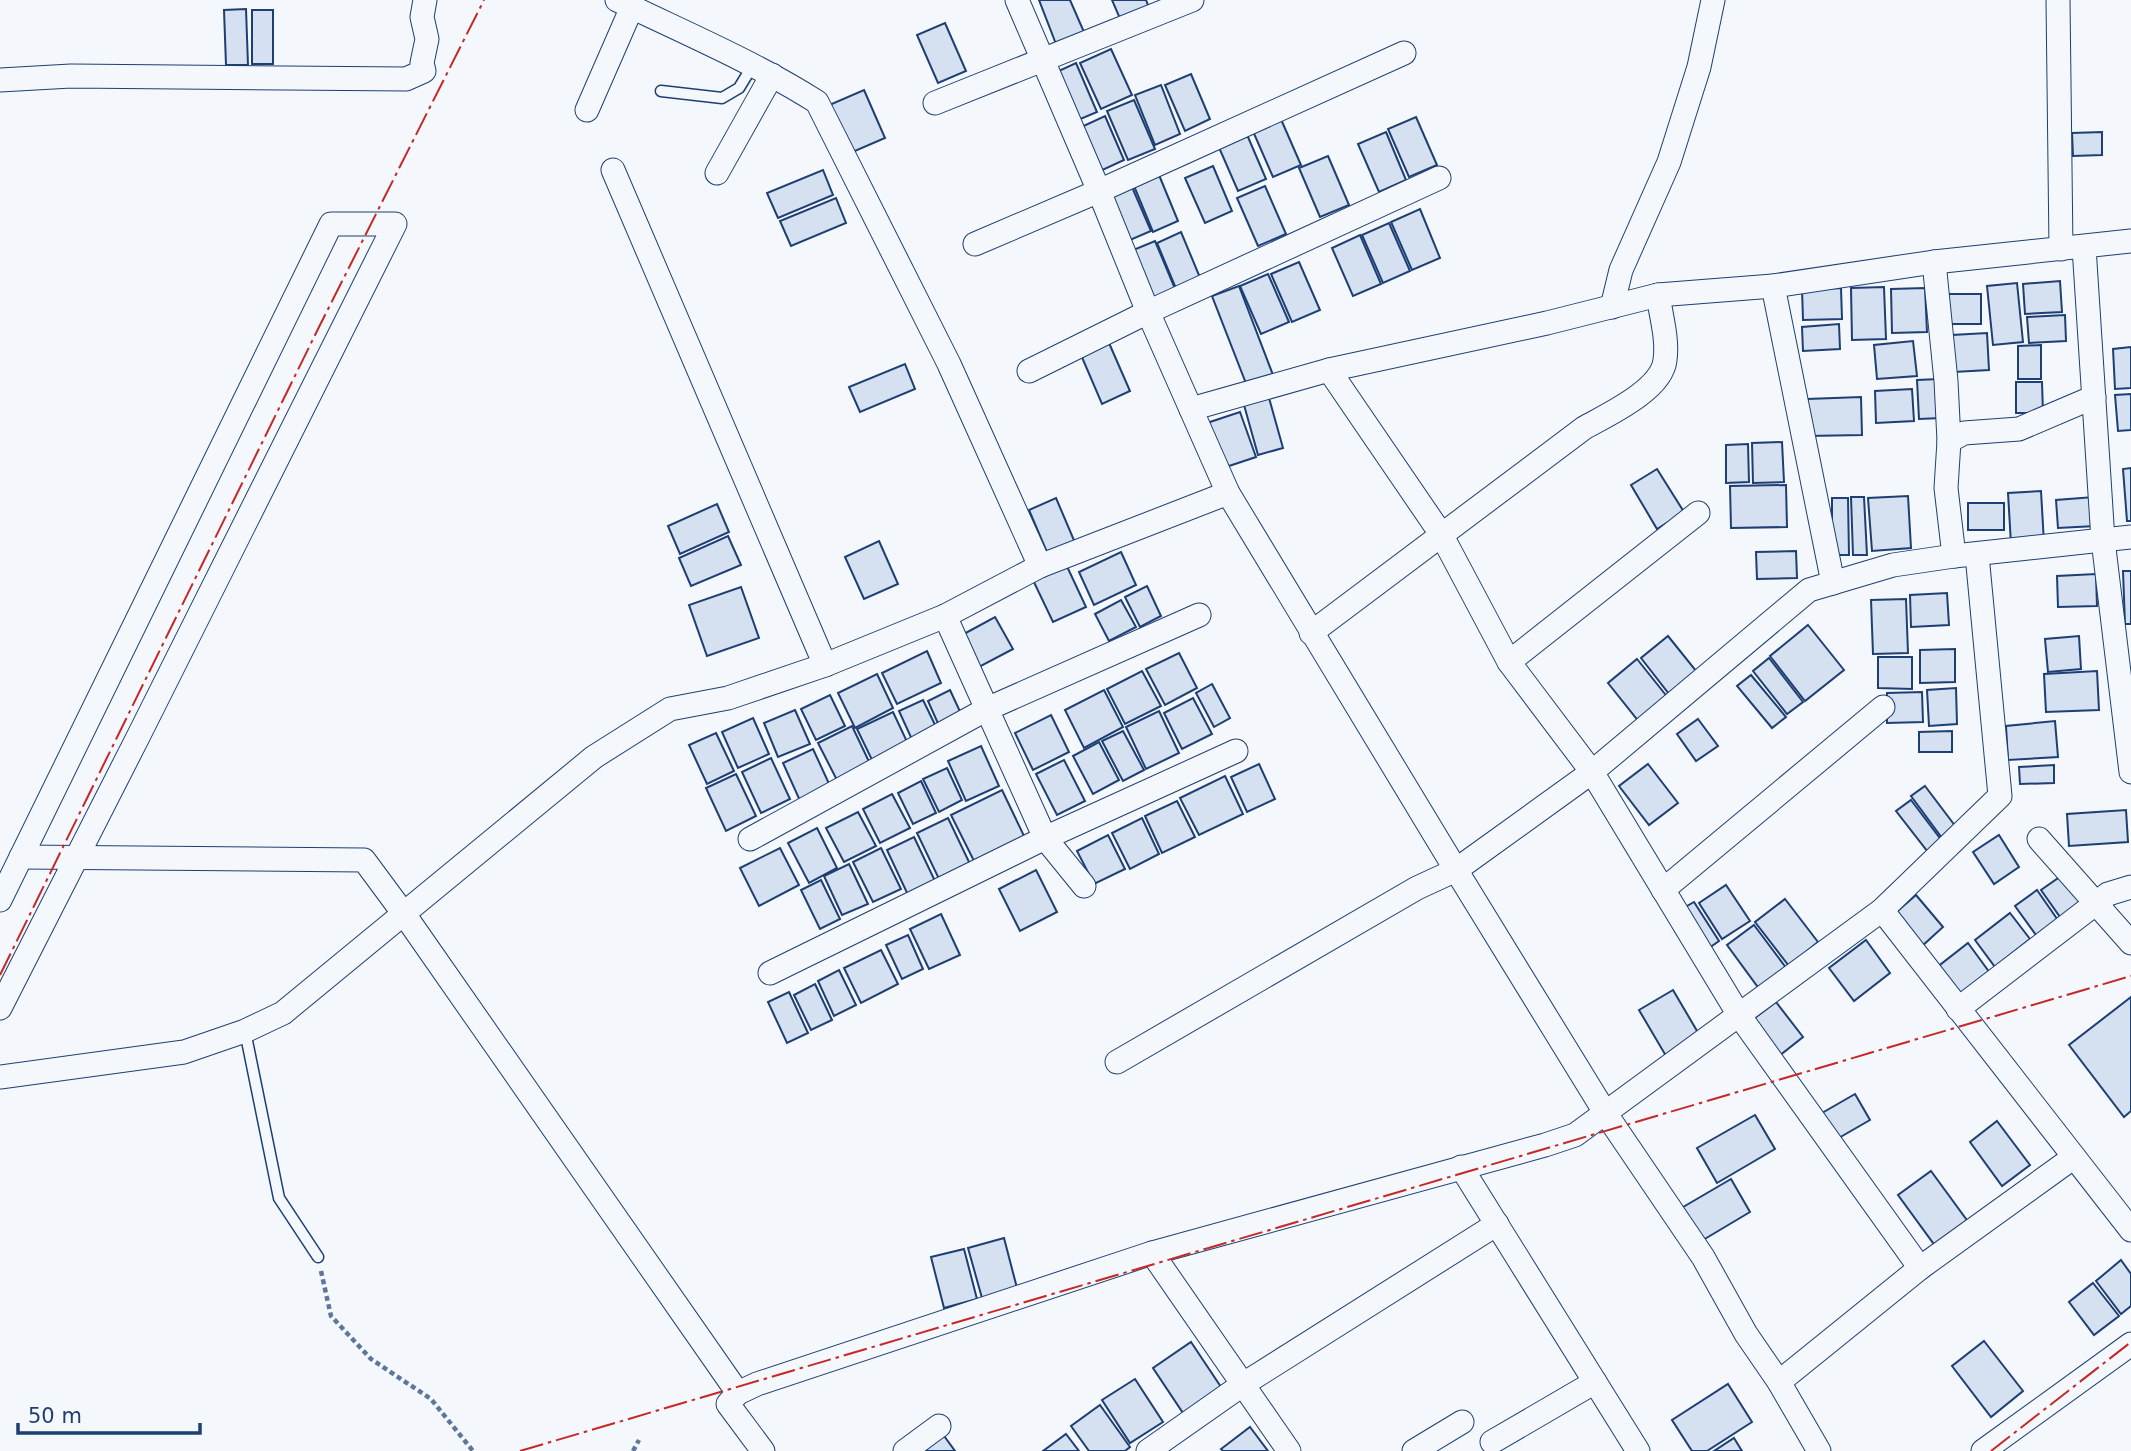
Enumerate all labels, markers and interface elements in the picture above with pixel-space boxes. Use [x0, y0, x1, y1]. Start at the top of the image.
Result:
scale bar [18, 1392, 200, 1436]
text: 50 m [28, 1404, 82, 1428]

